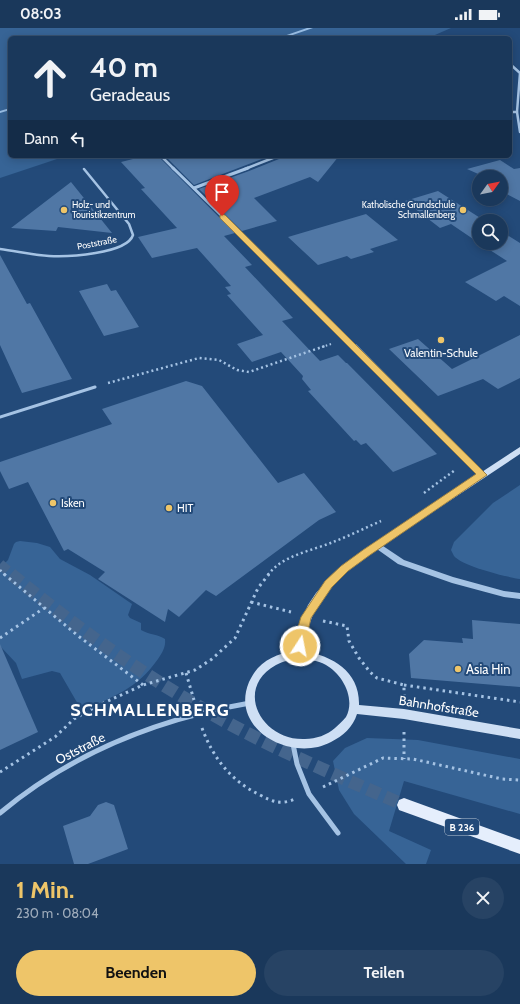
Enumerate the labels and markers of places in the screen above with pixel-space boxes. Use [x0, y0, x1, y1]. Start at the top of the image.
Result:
pin [205, 175, 239, 216]
place label: Holz- und Touristikzentrum [72, 199, 136, 220]
place label: Katholische Grundschule Schmallenberg [362, 199, 456, 220]
marker: Holz- und Touristikzentrum [59, 205, 69, 215]
marker: Katholische Grundschule Schmallenberg [458, 205, 468, 215]
marker: Valentin-Schule [436, 335, 446, 345]
place label: Valentin-Schule [404, 346, 478, 360]
place label: Isken [61, 496, 85, 510]
marker: Isken [48, 498, 58, 508]
place label: HIT [177, 501, 194, 515]
marker: HIT [164, 503, 174, 513]
place label: Asia Hin [466, 661, 510, 677]
marker: Asia Hin [453, 664, 463, 674]

